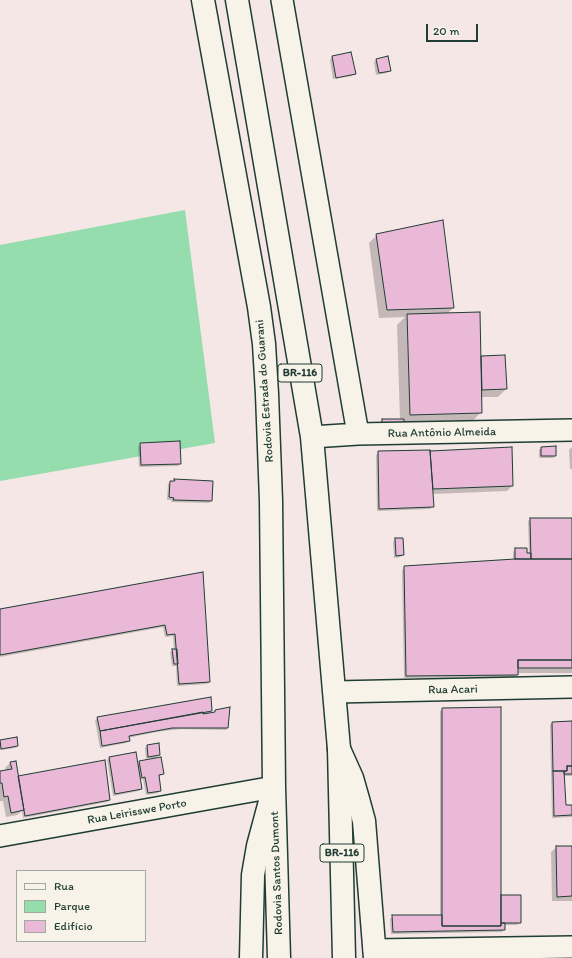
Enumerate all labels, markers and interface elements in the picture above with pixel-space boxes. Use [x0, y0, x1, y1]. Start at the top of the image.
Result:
scale bar [428, 16, 480, 42]
text: 20 m [433, 24, 460, 38]
street label: Rodovia Estrada do Guarani [253, 319, 277, 463]
road number: BR-116 [278, 364, 322, 382]
street label: Rua Antônio Almeida [388, 425, 496, 441]
street label: Rua Acari [428, 682, 478, 698]
street label: Rua Leirisswe Porto [86, 796, 188, 828]
street label: Rodovia Santos Dumont [268, 811, 286, 935]
road number: BR-116 [320, 844, 364, 862]
legend [16, 870, 146, 942]
text: Rua [54, 879, 74, 893]
text: Parque [54, 899, 90, 913]
text: Edifício [54, 919, 93, 933]

